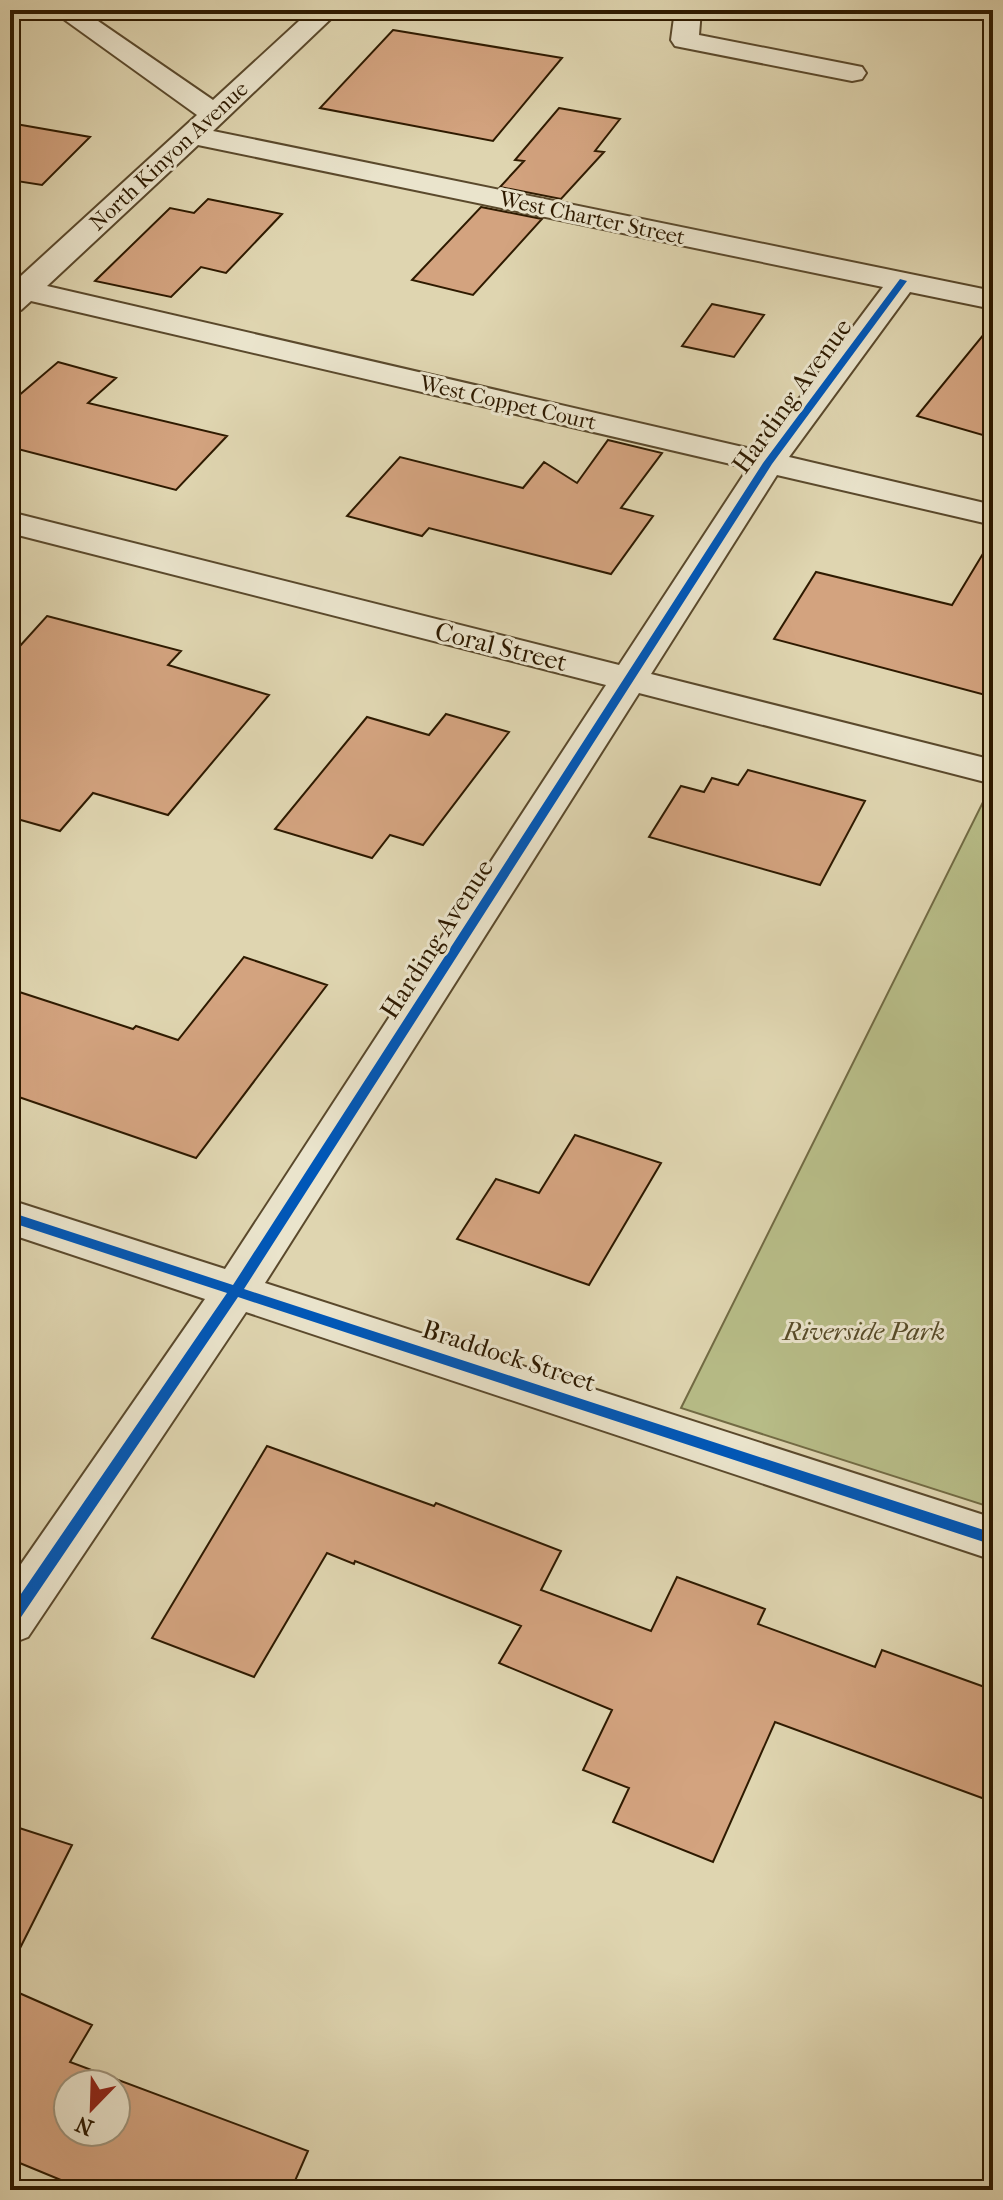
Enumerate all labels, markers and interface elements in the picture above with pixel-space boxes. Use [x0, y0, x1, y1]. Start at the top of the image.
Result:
street label: North Kinyon Avenue [84, 76, 254, 236]
street label: West Charter Street [496, 185, 687, 250]
street label: Harding Avenue [725, 312, 859, 479]
street label: West Coppet Court [416, 370, 599, 436]
street label: Coral Street [432, 616, 571, 679]
street label: Harding Avenue [374, 853, 500, 1024]
street label: Braddock Street [418, 1313, 600, 1399]
park label: Riverside Park [781, 1316, 945, 1347]
north arrow [52, 2068, 132, 2148]
text: N [72, 2110, 97, 2141]

